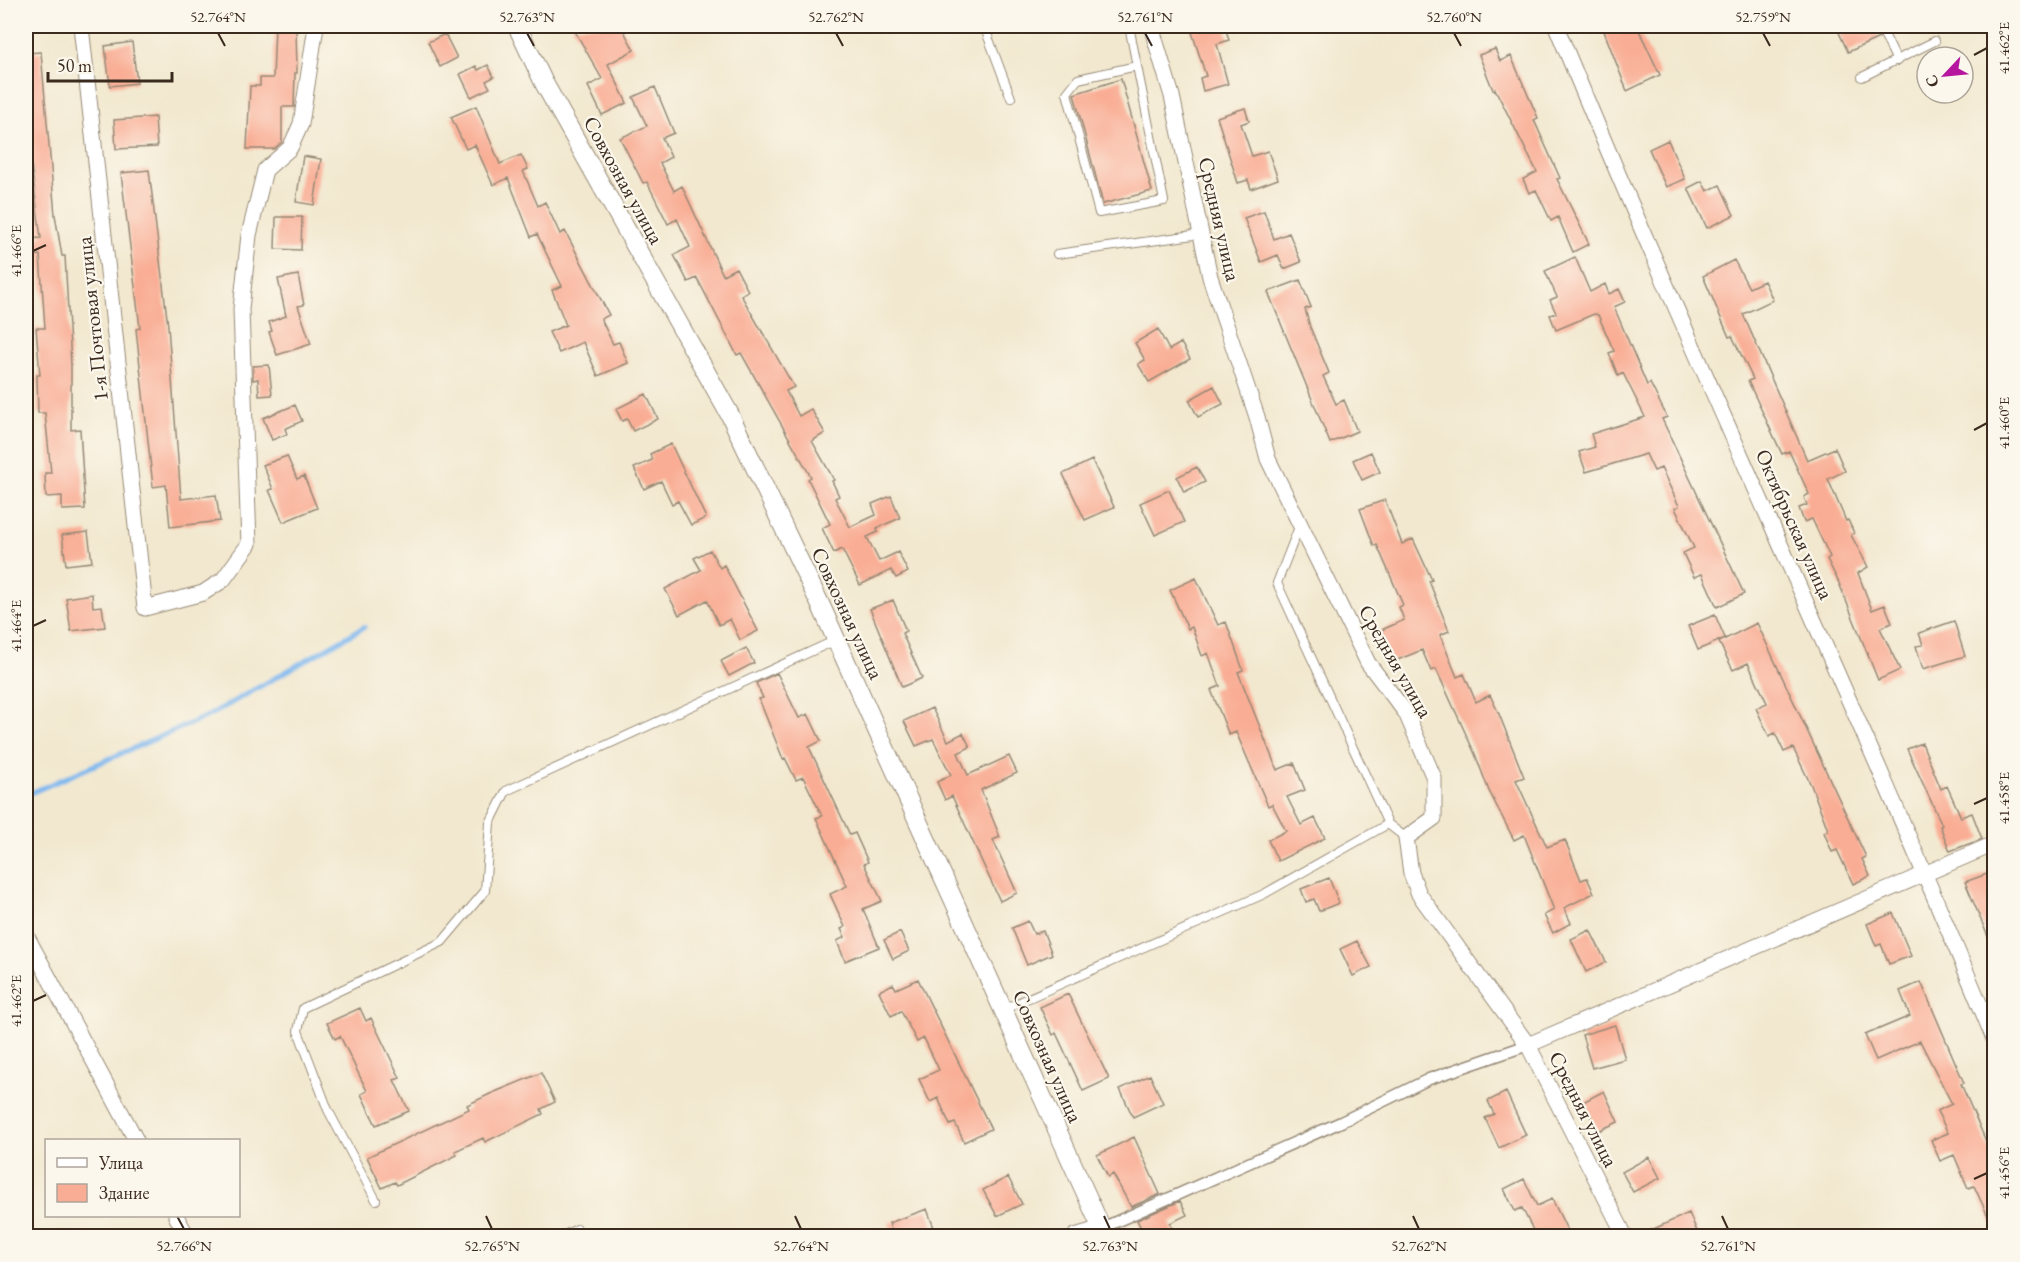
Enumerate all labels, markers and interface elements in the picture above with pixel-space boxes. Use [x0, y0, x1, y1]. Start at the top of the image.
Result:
text: 52.764°N [190, 7, 246, 26]
text: 52.763°N [499, 7, 555, 26]
text: 52.762°N [808, 7, 864, 26]
text: 52.761°N [1117, 7, 1173, 26]
text: 52.760°N [1426, 7, 1482, 26]
text: 52.759°N [1735, 7, 1791, 26]
text: 41.462°E [1994, 21, 2013, 74]
scale bar [48, 45, 172, 83]
north arrow [1915, 45, 1975, 105]
text: 50 m [57, 54, 92, 77]
text: С [1920, 72, 1944, 91]
street label: Совхозная улица [578, 111, 671, 249]
street label: Средняя улица [1193, 154, 1248, 284]
text: 41.466°E [6, 224, 25, 277]
street label: 1-я Почтовая улица [70, 235, 114, 403]
text: 41.460°E [1994, 396, 2013, 449]
street label: Октябрьская улица [1750, 445, 1840, 604]
street label: Совхозная улица [806, 543, 891, 684]
text: 41.464°E [6, 599, 25, 652]
street label: Средняя улица [1353, 599, 1440, 723]
text: 41.458°E [1994, 771, 2013, 824]
text: 41.462°E [6, 974, 25, 1027]
street label: Совхозная улица [1007, 985, 1090, 1127]
street label: Средняя улица [1543, 1047, 1625, 1172]
legend [45, 1139, 240, 1217]
text: 41.456°E [1994, 1146, 2013, 1199]
text: Улица [98, 1151, 144, 1174]
text: Здание [99, 1181, 149, 1204]
text: 52.766°N [156, 1236, 212, 1255]
text: 52.765°N [464, 1236, 520, 1255]
text: 52.764°N [773, 1236, 829, 1255]
text: 52.763°N [1082, 1236, 1138, 1255]
text: 52.762°N [1391, 1236, 1447, 1255]
text: 52.761°N [1700, 1236, 1756, 1255]

